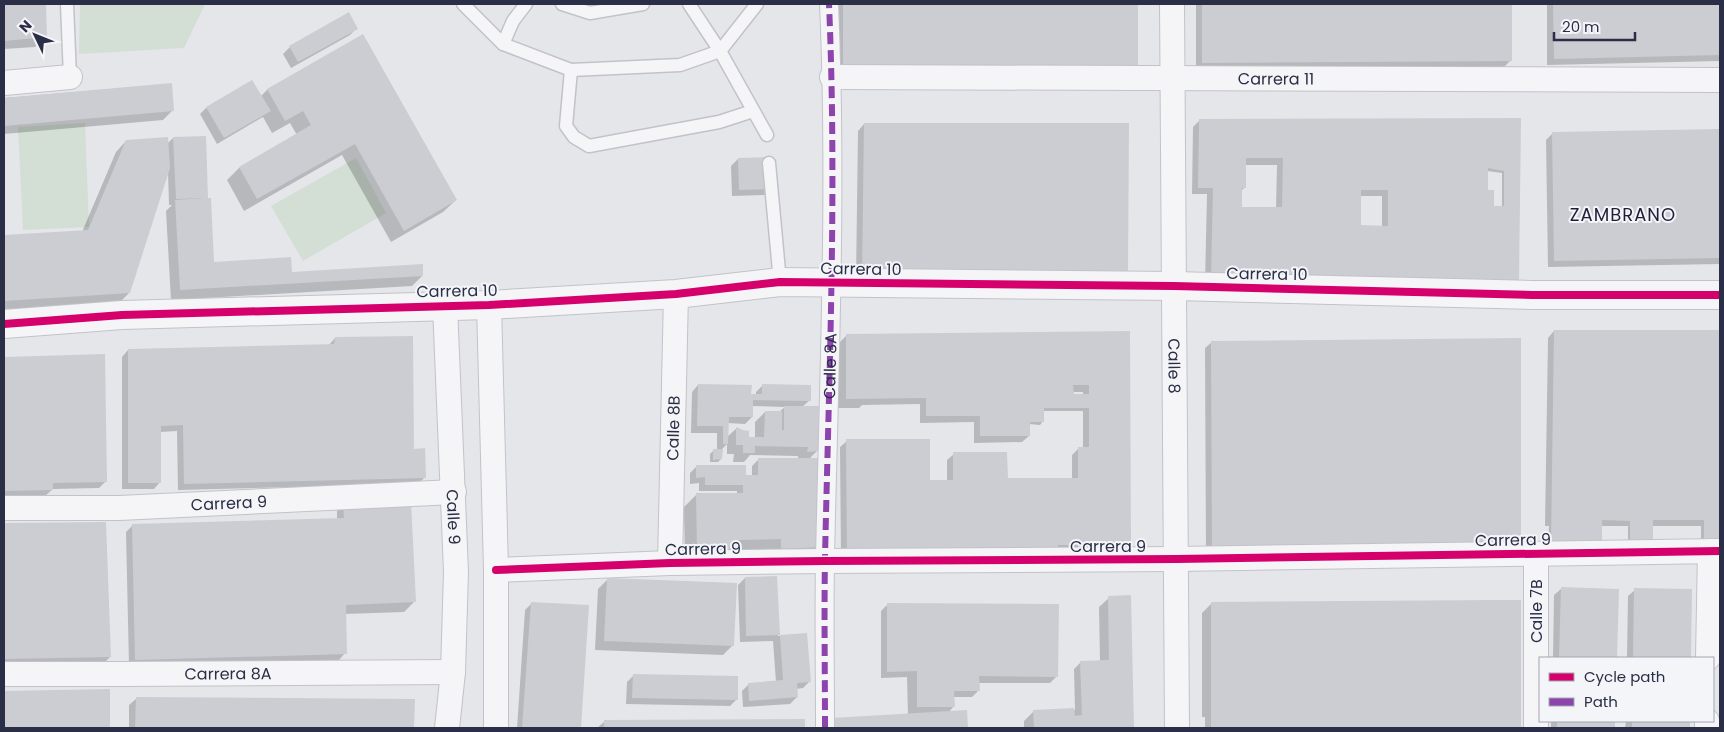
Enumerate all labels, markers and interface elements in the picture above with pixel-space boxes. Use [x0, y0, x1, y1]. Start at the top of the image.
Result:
north arrow [10, 10, 60, 60]
scale bar [1554, 10, 1635, 42]
text: N [15, 15, 36, 37]
text: 20 m [1562, 16, 1600, 37]
street label: Carrera 11 [1238, 67, 1314, 90]
district label: ZAMBRANO [1570, 202, 1676, 227]
street label: Carrera 10 [820, 257, 902, 281]
street label: Carrera 10 [1226, 262, 1308, 286]
street label: Carrera 10 [416, 279, 498, 303]
street label: Calle 8A [817, 333, 842, 399]
street label: Calle 8 [1163, 338, 1186, 394]
street label: Calle 8B [661, 395, 685, 461]
street label: Carrera 9 [190, 489, 267, 516]
street label: Calle 9 [441, 489, 466, 545]
street label: Carrera 9 [1475, 528, 1551, 552]
street label: Carrera 9 [1070, 535, 1146, 558]
street label: Carrera 9 [665, 537, 741, 561]
street label: Calle 7B [1525, 579, 1548, 643]
legend [1539, 657, 1714, 722]
street label: Carrera 8A [184, 662, 272, 685]
text: Cycle path [1584, 666, 1665, 687]
text: Path [1584, 691, 1618, 712]

